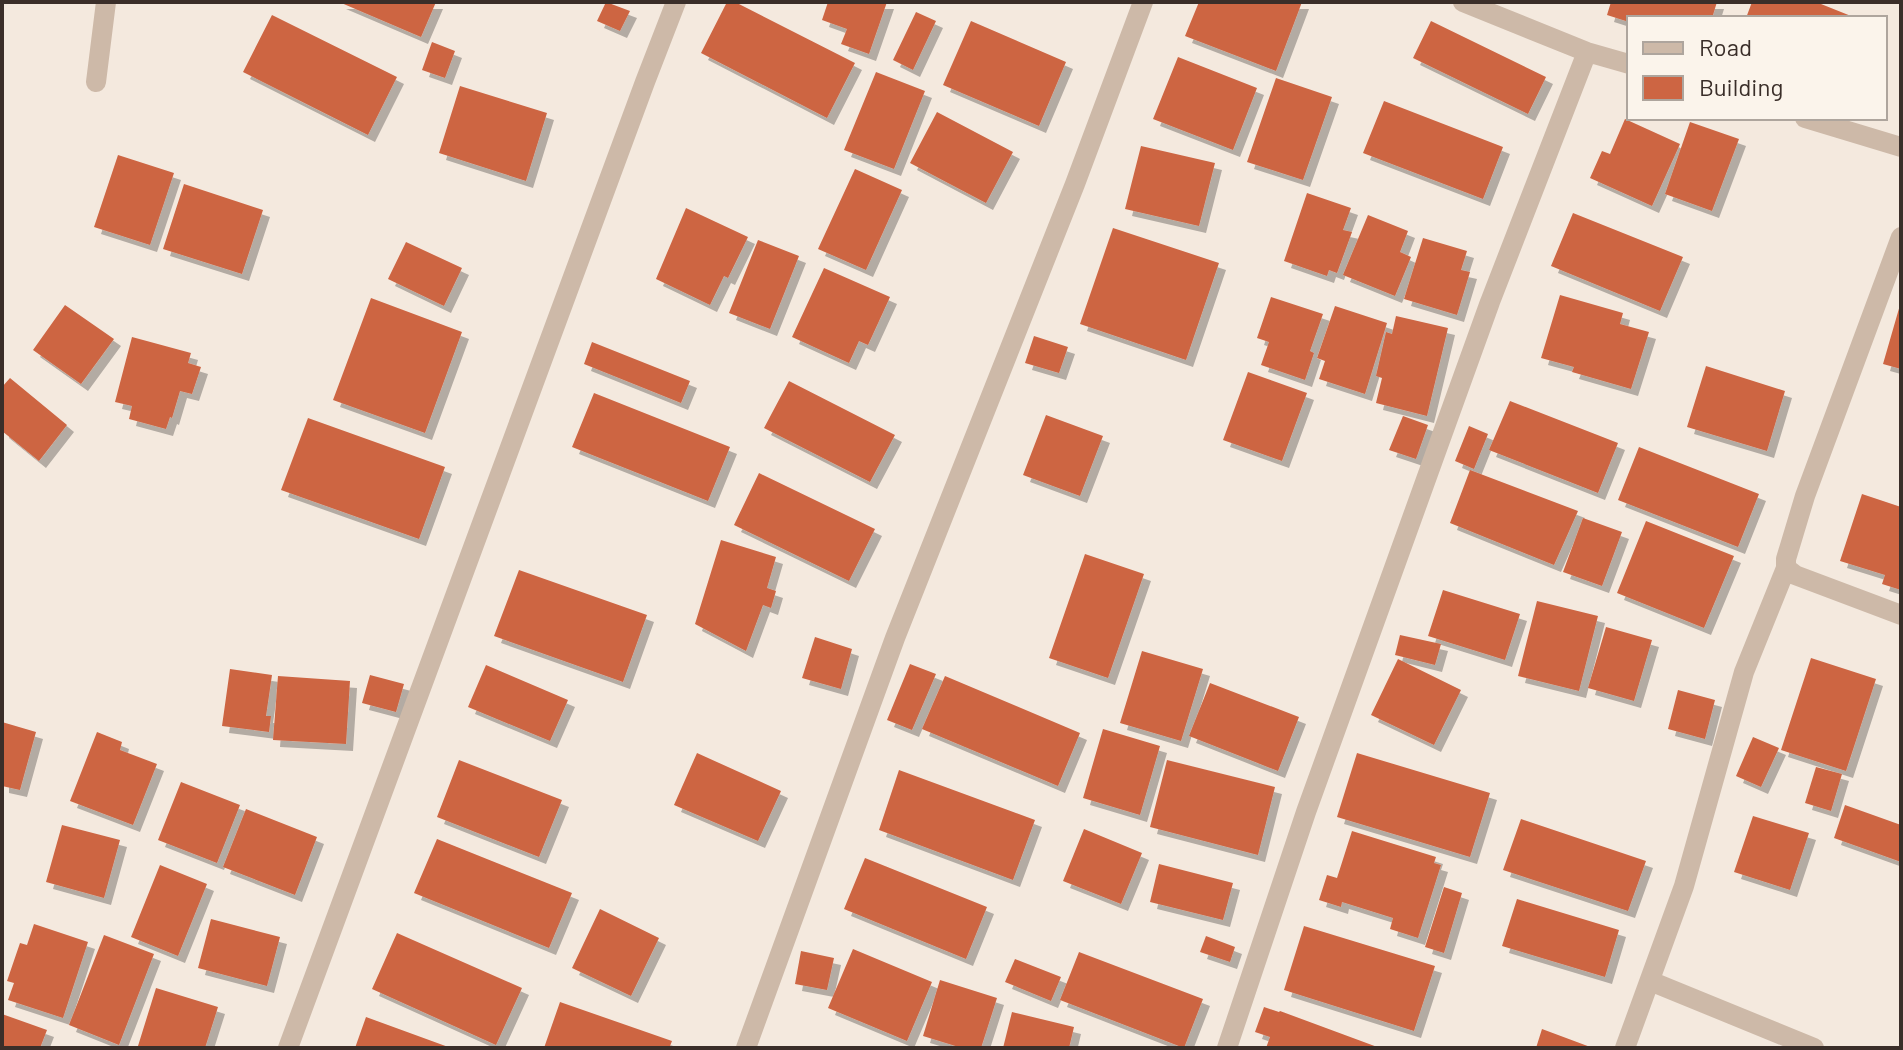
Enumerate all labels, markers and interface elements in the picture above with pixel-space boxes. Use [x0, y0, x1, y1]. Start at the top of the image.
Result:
legend [1627, 16, 1887, 120]
text: Road [1699, 32, 1752, 61]
text: Building [1699, 72, 1783, 101]

